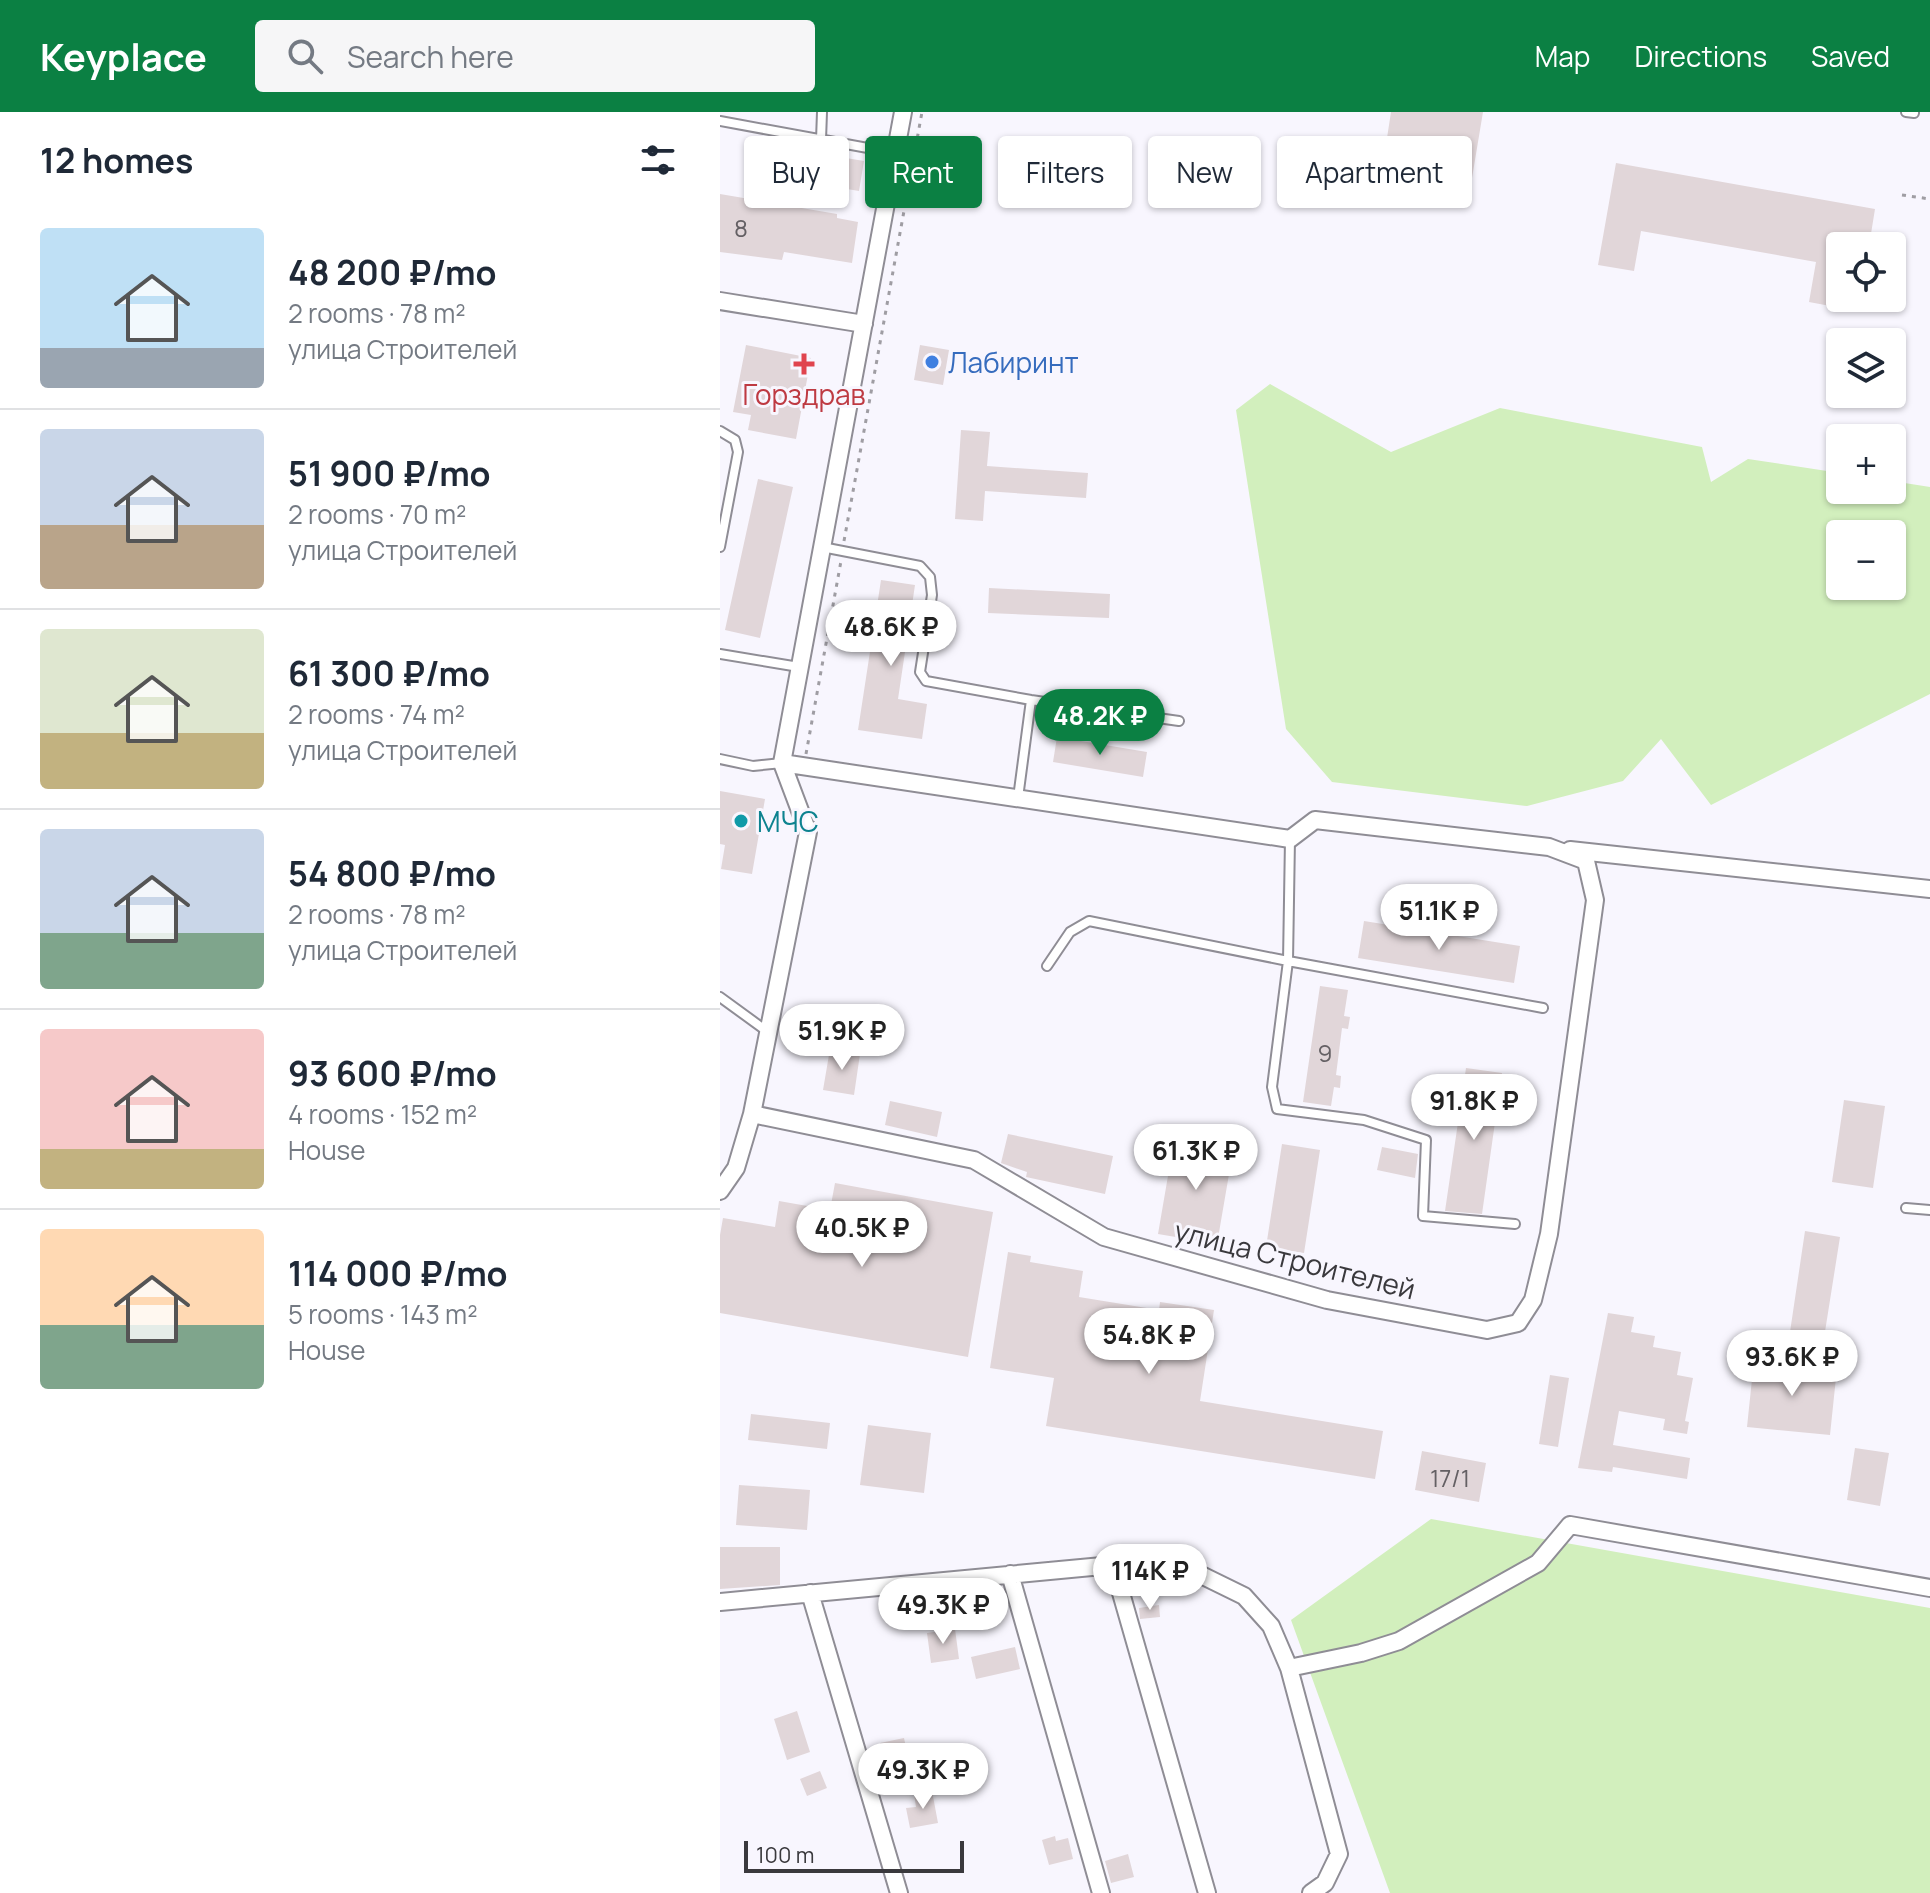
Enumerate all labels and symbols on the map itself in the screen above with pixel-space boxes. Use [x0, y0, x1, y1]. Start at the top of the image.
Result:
house number: 8 [734, 211, 748, 244]
place label: Лабиринт [948, 343, 1079, 381]
marker: Лабиринт [923, 353, 941, 371]
marker: Горздрав [795, 355, 813, 373]
place label: Горздрав [742, 375, 866, 413]
pin: 48.6K ₽ [817, 600, 965, 668]
pin: 48.2K ₽ [1026, 689, 1174, 757]
place label: МЧС [757, 802, 819, 840]
marker: МЧС [732, 812, 750, 830]
pin: 51.1K ₽ [1365, 884, 1513, 952]
pin: 51.9K ₽ [768, 1004, 916, 1072]
house number: 9 [1318, 1036, 1332, 1069]
pin: 91.8K ₽ [1400, 1074, 1548, 1142]
pin: 61.3K ₽ [1122, 1124, 1270, 1192]
pin: 40.5K ₽ [788, 1201, 936, 1269]
street label: улица Строителей [1171, 1211, 1419, 1307]
pin: 54.8K ₽ [1075, 1308, 1223, 1376]
pin: 93.6K ₽ [1718, 1330, 1866, 1398]
house number: 17/1 [1430, 1461, 1470, 1494]
pin: 114K ₽ [1085, 1544, 1215, 1612]
pin: 49.3K ₽ [869, 1578, 1017, 1646]
pin: 49.3K ₽ [849, 1743, 997, 1811]
scale bar [744, 1837, 964, 1873]

